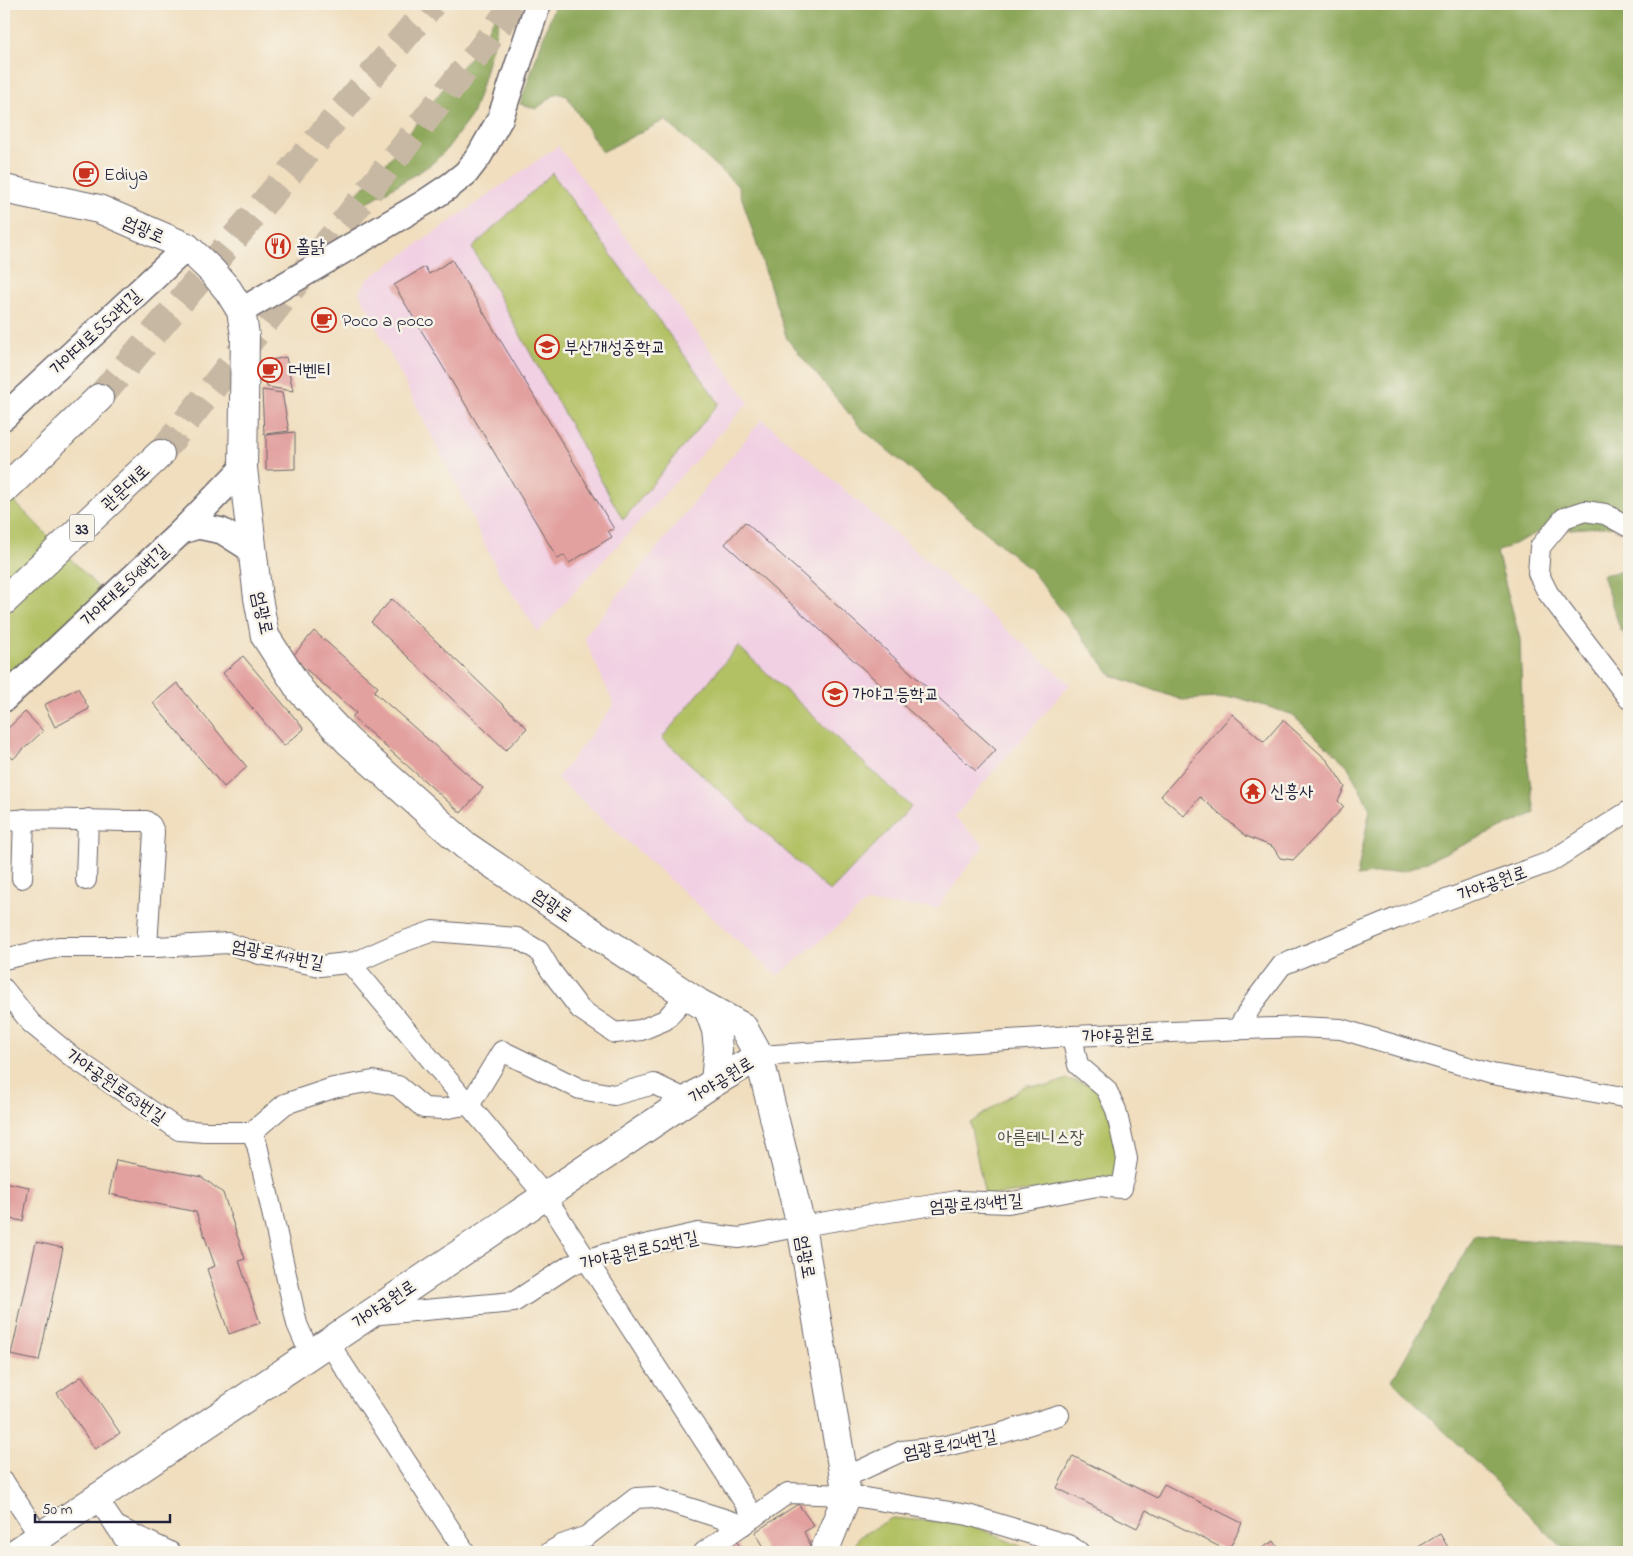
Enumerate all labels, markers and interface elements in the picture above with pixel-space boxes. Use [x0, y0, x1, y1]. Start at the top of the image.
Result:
cafe icon: Ediya [73, 161, 99, 187]
place label: Ediya [104, 163, 148, 189]
street label: 엄광로 [118, 210, 168, 252]
restaurant icon: 홀닭 [265, 233, 291, 259]
place label: 홀닭 [296, 235, 325, 261]
street label: 가야대로552번길 [45, 284, 148, 383]
cafe icon: Poco a poco [311, 307, 337, 333]
place label: Poco a poco [342, 309, 433, 335]
school or university icon: 부산개성중학교 [534, 334, 560, 360]
place label: 부산개성중학교 [564, 336, 665, 362]
cafe icon: 더벤티 [257, 357, 283, 383]
place label: 더벤티 [288, 359, 331, 385]
street label: 관문대로 [96, 459, 156, 518]
road number: 33 [70, 514, 94, 542]
street label: 가야대로548번길 [76, 539, 175, 634]
street label: 엄광로 [244, 589, 278, 637]
school or university icon: 가야고등학교 [822, 681, 848, 707]
place label: 가야고등학교 [852, 683, 939, 709]
temple icon: 신흥사 [1240, 778, 1266, 804]
place label: 신흥사 [1270, 780, 1314, 806]
street label: 가야공원로 [1454, 860, 1531, 909]
street label: 엄광로 [527, 884, 577, 930]
street label: 엄광로147번길 [229, 934, 326, 978]
street label: 가야공원로 [1081, 1023, 1155, 1051]
street label: 가야공원로63번길 [60, 1044, 171, 1132]
street label: 가야공원로 [684, 1051, 760, 1112]
park label: 아름테니스장 [998, 1126, 1084, 1152]
street label: 엄광로134번길 [929, 1189, 1024, 1221]
street label: 가야공원로52번길 [578, 1226, 702, 1278]
street label: 엄광로 [787, 1234, 821, 1281]
street label: 가야공원로 [348, 1275, 422, 1337]
street label: 엄광로124번길 [902, 1424, 1000, 1468]
scale bar [35, 1491, 170, 1523]
text: 50 m [42, 1499, 73, 1521]

